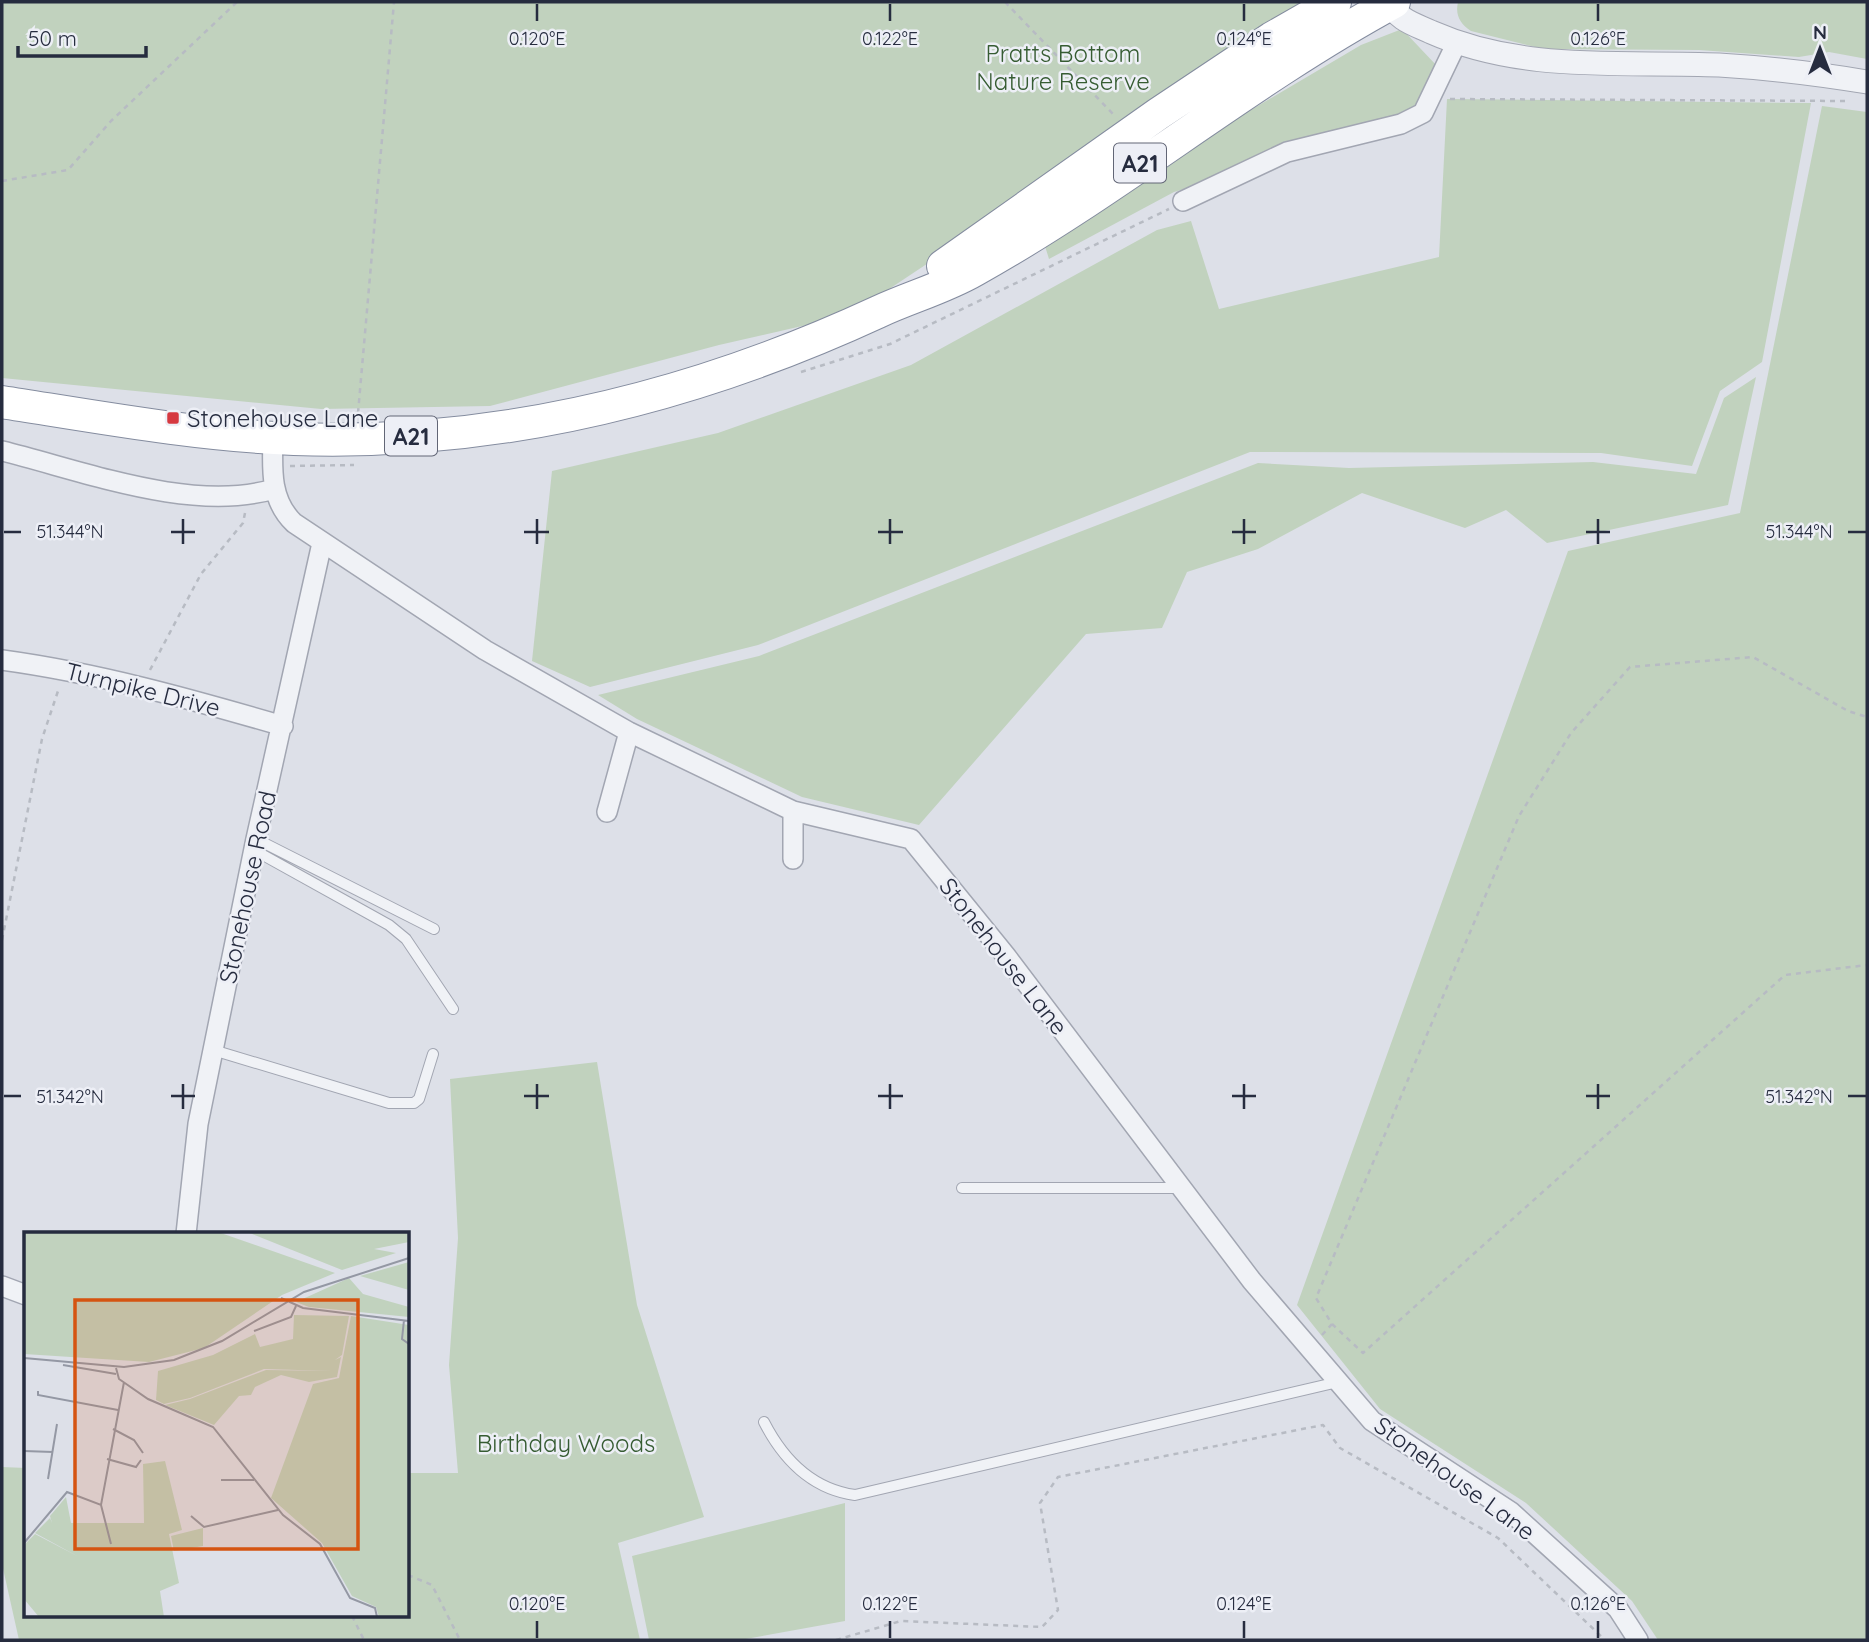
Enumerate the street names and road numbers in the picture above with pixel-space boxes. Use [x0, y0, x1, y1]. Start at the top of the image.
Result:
road number: A21 [1114, 144, 1166, 182]
road number: A21 [385, 416, 437, 456]
street label: Turnpike Drive [63, 655, 223, 723]
street label: Stonehouse Road [212, 788, 282, 986]
street label: Stonehouse Lane [933, 871, 1075, 1041]
street label: Stonehouse Lane [1369, 1410, 1541, 1546]

